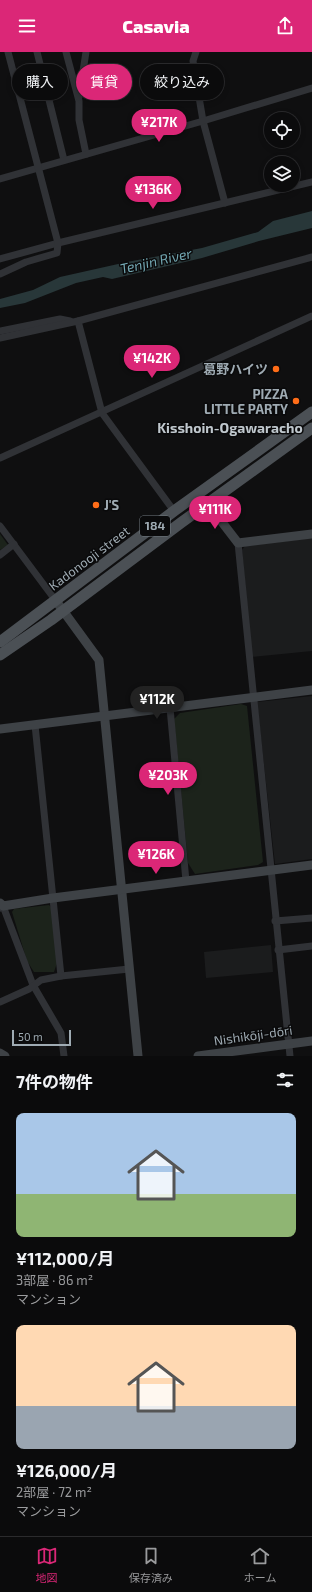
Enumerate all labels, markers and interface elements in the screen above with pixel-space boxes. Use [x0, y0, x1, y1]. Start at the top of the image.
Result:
icon: menu [16, 15, 38, 37]
text: Casavia [122, 15, 190, 37]
icon: share [274, 15, 296, 37]
chip: 購入 [12, 64, 68, 100]
chip: 賃貸 [76, 64, 132, 100]
chip: 絞り込み [140, 64, 224, 100]
pin: ¥217K [131, 109, 187, 143]
map controls [264, 112, 300, 192]
button: locate [264, 112, 300, 148]
text: ¥217K [141, 114, 177, 130]
button: layers [264, 156, 300, 192]
pin: ¥136K [125, 176, 181, 210]
text: ¥136K [134, 181, 172, 197]
water label: Tenjin River [118, 244, 194, 277]
pin: ¥142K [124, 345, 180, 379]
text: ¥142K [133, 350, 171, 366]
place label: 葛野ハイツ [203, 361, 268, 377]
marker: 葛野ハイツ [271, 364, 281, 374]
place label: PIZZA LITTLE PARTY [204, 386, 289, 417]
marker: PIZZA LITTLE PARTY [291, 396, 301, 406]
district label: Kisshoin-Ogawaracho [157, 419, 303, 436]
pin: ¥111K [187, 496, 243, 530]
place label: J'S [104, 497, 120, 513]
marker: J'S [91, 500, 101, 510]
text: ¥111K [198, 501, 232, 517]
road number: 184 [140, 516, 170, 536]
street label: Kadonooji street [46, 522, 133, 594]
pin: ¥112K [129, 686, 185, 720]
text: ¥112K [139, 691, 175, 707]
pin: ¥203K [140, 762, 196, 796]
text: ¥203K [148, 767, 188, 783]
pin: ¥126K [128, 841, 184, 875]
text: ¥126K [137, 846, 175, 862]
street label: Nishikōji-dōri [213, 1022, 293, 1048]
scale bar [12, 1028, 71, 1047]
text: 50 m [18, 1030, 43, 1043]
icon: filters [274, 1069, 296, 1091]
text: 7件の物件 [16, 1071, 93, 1091]
icon: home [120, 1139, 192, 1211]
text: ¥112,000/月 [16, 1248, 115, 1268]
text: 3部屋 · 86 m² [16, 1272, 93, 1288]
text: マンション [16, 1291, 81, 1307]
icon: home [120, 1351, 192, 1423]
text: ¥126,000/月 [16, 1460, 117, 1480]
text: 2部屋 · 72 m² [16, 1484, 92, 1500]
text: マンション [16, 1503, 81, 1519]
tab: 地図 [36, 1545, 58, 1585]
tab: 保存済み [129, 1545, 173, 1585]
tab: ホーム [244, 1545, 276, 1585]

